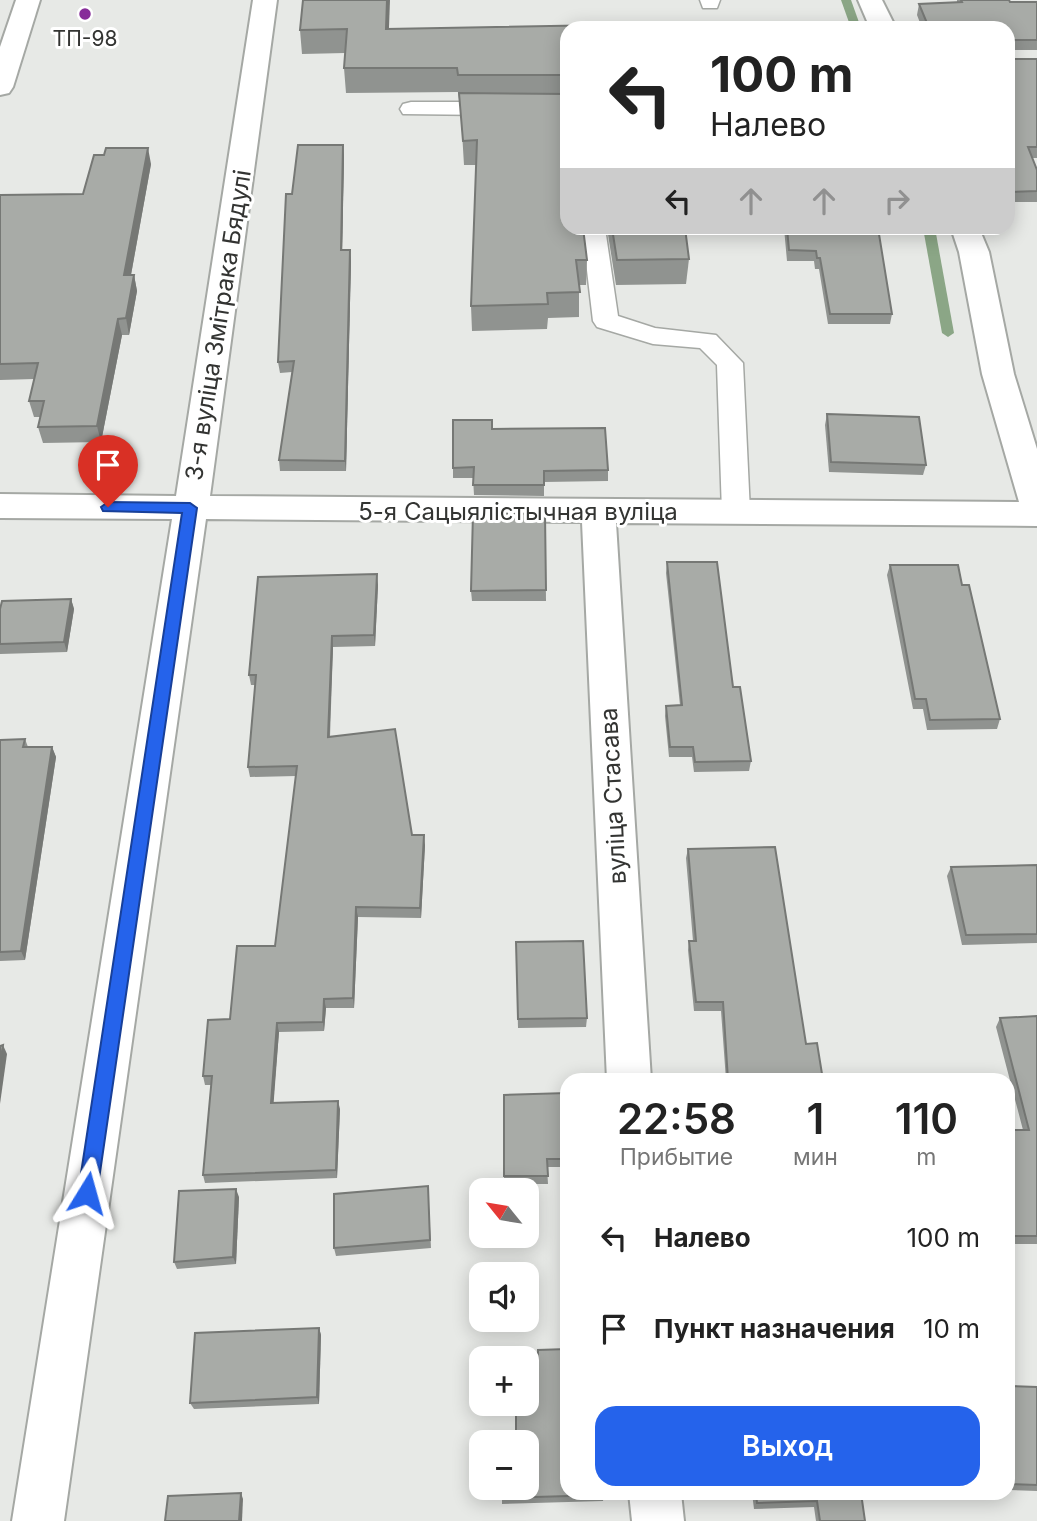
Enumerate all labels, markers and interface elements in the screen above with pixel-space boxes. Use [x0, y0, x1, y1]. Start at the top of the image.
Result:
marker: ТП-98 [77, 6, 93, 22]
place label: ТП-98 [53, 26, 117, 51]
text: 100 m [710, 45, 854, 104]
icon: left [595, 49, 686, 140]
text: Налево [710, 105, 826, 144]
street label: 3-я вуліца Змітрака Бядулі [179, 168, 257, 482]
icon: left [659, 182, 697, 220]
icon: ahead [732, 182, 770, 220]
icon: ahead [805, 182, 843, 220]
icon: right [878, 182, 916, 220]
pin [78, 435, 138, 507]
icon: arrive [89, 446, 127, 484]
street label: 5-я Сацыялістычная вуліца [358, 497, 678, 526]
street label: вуліца Стасава [594, 707, 632, 885]
text: 22:58 [617, 1093, 736, 1144]
text: 1 [807, 1093, 824, 1144]
text: 110 [895, 1093, 958, 1144]
text: Прибытие [620, 1143, 733, 1171]
text: мин [793, 1143, 838, 1171]
text: m [916, 1143, 937, 1171]
position arrow [50, 1156, 124, 1230]
north arrow [469, 1178, 539, 1248]
map controls [469, 1178, 539, 1500]
icon: left [595, 1219, 633, 1257]
text: Налево [654, 1222, 751, 1253]
text: 100 m [907, 1222, 980, 1253]
button: sound [469, 1262, 539, 1332]
icon: arrive [595, 1310, 633, 1348]
text: Пункт назначения [654, 1313, 895, 1344]
text: 10 m [923, 1313, 980, 1344]
button: + [469, 1346, 539, 1416]
button: Выход [595, 1406, 980, 1486]
button: − [469, 1430, 539, 1500]

